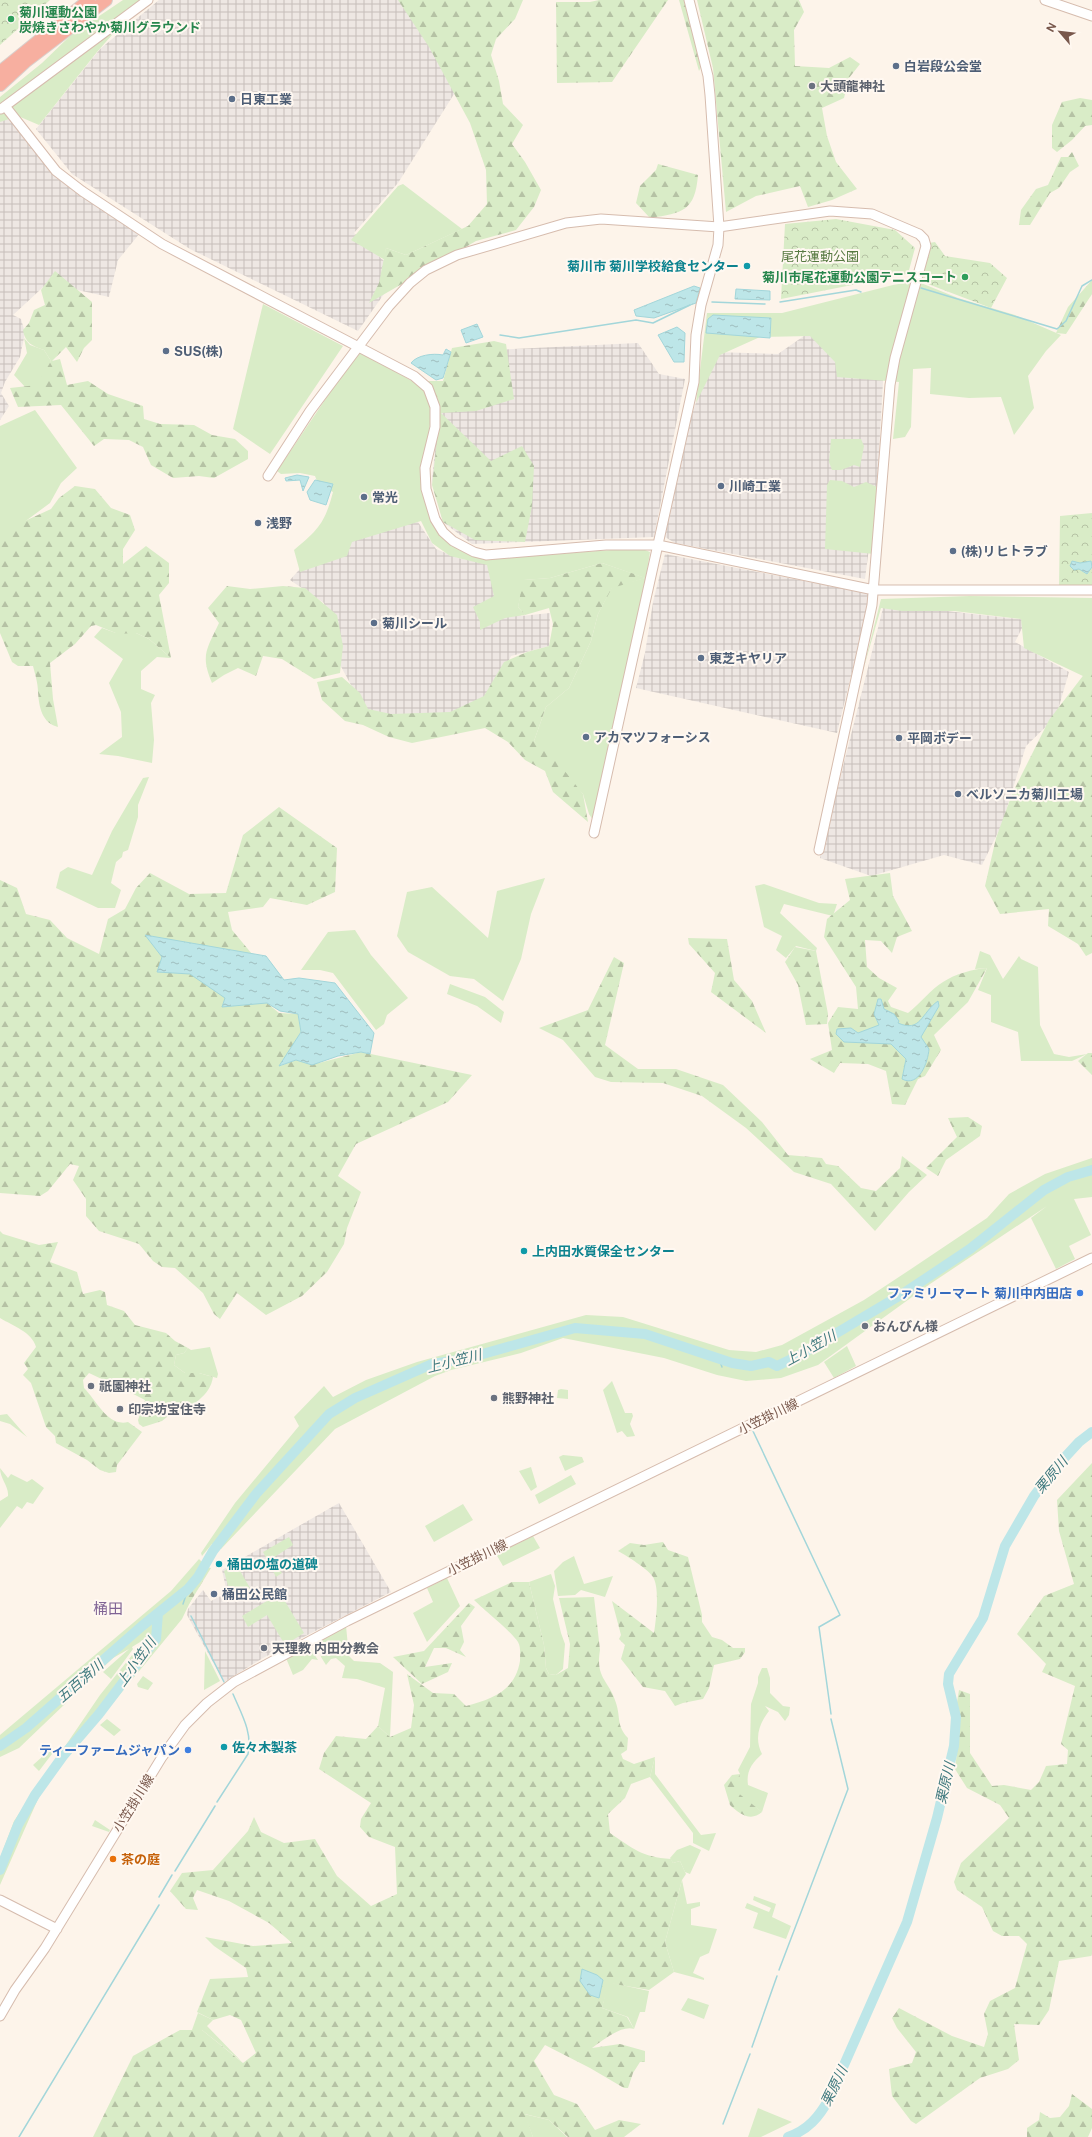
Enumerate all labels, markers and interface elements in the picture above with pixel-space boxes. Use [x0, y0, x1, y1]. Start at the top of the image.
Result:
place label: 菊川運動公園 炭焼きさわやか菊川グラウンド [19, 5, 201, 35]
north arrow [1040, 12, 1080, 52]
marker: 菊川運動公園 炭焼きさわやか菊川グラウンド [6, 14, 16, 24]
text: N [1044, 21, 1058, 34]
place label: 白岩段公会堂 [904, 59, 982, 74]
marker: 白岩段公会堂 [891, 61, 901, 71]
place label: 大頭龍神社 [820, 79, 885, 94]
marker: 大頭龍神社 [807, 81, 817, 91]
place label: 日東工業 [240, 92, 292, 107]
marker: 日東工業 [227, 94, 237, 104]
park label: 尾花運動公園 [781, 249, 859, 264]
place label: 菊川市 菊川学校給食センター [567, 259, 739, 274]
marker: 菊川市 菊川学校給食センター [742, 261, 752, 271]
place label: 菊川市尾花運動公園テニスコート [762, 270, 957, 285]
marker: 菊川市尾花運動公園テニスコート [960, 272, 970, 282]
place label: SUS(株) [174, 344, 223, 359]
marker: SUS(株) [161, 346, 171, 356]
place label: 川崎工業 [729, 479, 781, 494]
marker: 川崎工業 [716, 481, 726, 491]
place label: 常光 [372, 490, 398, 505]
marker: 常光 [359, 492, 369, 502]
place label: 浅野 [266, 516, 292, 531]
marker: 浅野 [253, 518, 263, 528]
place label: (株)リヒトラブ [961, 544, 1048, 559]
marker: (株)リヒトラブ [948, 546, 958, 556]
place label: 菊川シール [382, 616, 447, 631]
marker: 菊川シール [369, 618, 379, 628]
place label: 東芝キヤリア [709, 651, 787, 666]
marker: 東芝キヤリア [696, 653, 706, 663]
place label: アカマツフォーシス [594, 730, 711, 745]
place label: 平岡ボデー [907, 731, 972, 746]
marker: アカマツフォーシス [581, 732, 591, 742]
marker: 平岡ボデー [894, 733, 904, 743]
place label: ベルソニカ菊川工場 [966, 787, 1083, 802]
marker: ベルソニカ菊川工場 [953, 789, 963, 799]
place label: 上内田水質保全センター [532, 1244, 675, 1259]
marker: 上内田水質保全センター [519, 1246, 529, 1256]
place label: ファミリーマート 菊川中内田店 [887, 1286, 1072, 1301]
marker: ファミリーマート 菊川中内田店 [1075, 1288, 1085, 1298]
place label: おんびん様 [873, 1319, 938, 1334]
marker: おんびん様 [860, 1321, 870, 1331]
water label: 上小笠川 [782, 1326, 840, 1369]
water label: 上小笠川 [425, 1346, 485, 1376]
place label: 祇園神社 [99, 1379, 151, 1394]
marker: 祇園神社 [86, 1381, 96, 1391]
place label: 熊野神社 [502, 1391, 554, 1406]
marker: 熊野神社 [489, 1393, 499, 1403]
street label: 小笠掛川線 [736, 1395, 801, 1437]
place label: 印宗坊宝住寺 [128, 1402, 206, 1417]
marker: 印宗坊宝住寺 [115, 1404, 125, 1414]
water label: 栗原川 [1031, 1452, 1072, 1496]
street label: 小笠掛川線 [445, 1536, 510, 1578]
place label: 桶田の塩の道碑 [227, 1557, 318, 1572]
marker: 桶田の塩の道碑 [214, 1559, 224, 1569]
place label: 桶田公民館 [222, 1587, 287, 1602]
marker: 桶田公民館 [209, 1589, 219, 1599]
district label: 桶田 [93, 1600, 123, 1617]
water label: 上小笠川 [113, 1633, 160, 1689]
place label: 天理教 内田分教会 [272, 1641, 379, 1656]
marker: 天理教 内田分教会 [259, 1643, 269, 1653]
water label: 五百済川 [54, 1655, 108, 1705]
place label: 佐々木製茶 [232, 1740, 297, 1755]
marker: 佐々木製茶 [219, 1742, 229, 1752]
place label: ティーファームジャパン [39, 1743, 180, 1758]
marker: ティーファームジャパン [183, 1745, 193, 1755]
water label: 栗原川 [932, 1759, 958, 1805]
street label: 小笠掛川線 [110, 1772, 157, 1835]
place label: 茶の庭 [121, 1852, 160, 1867]
marker: 茶の庭 [108, 1854, 118, 1864]
water label: 栗原川 [818, 2062, 851, 2108]

